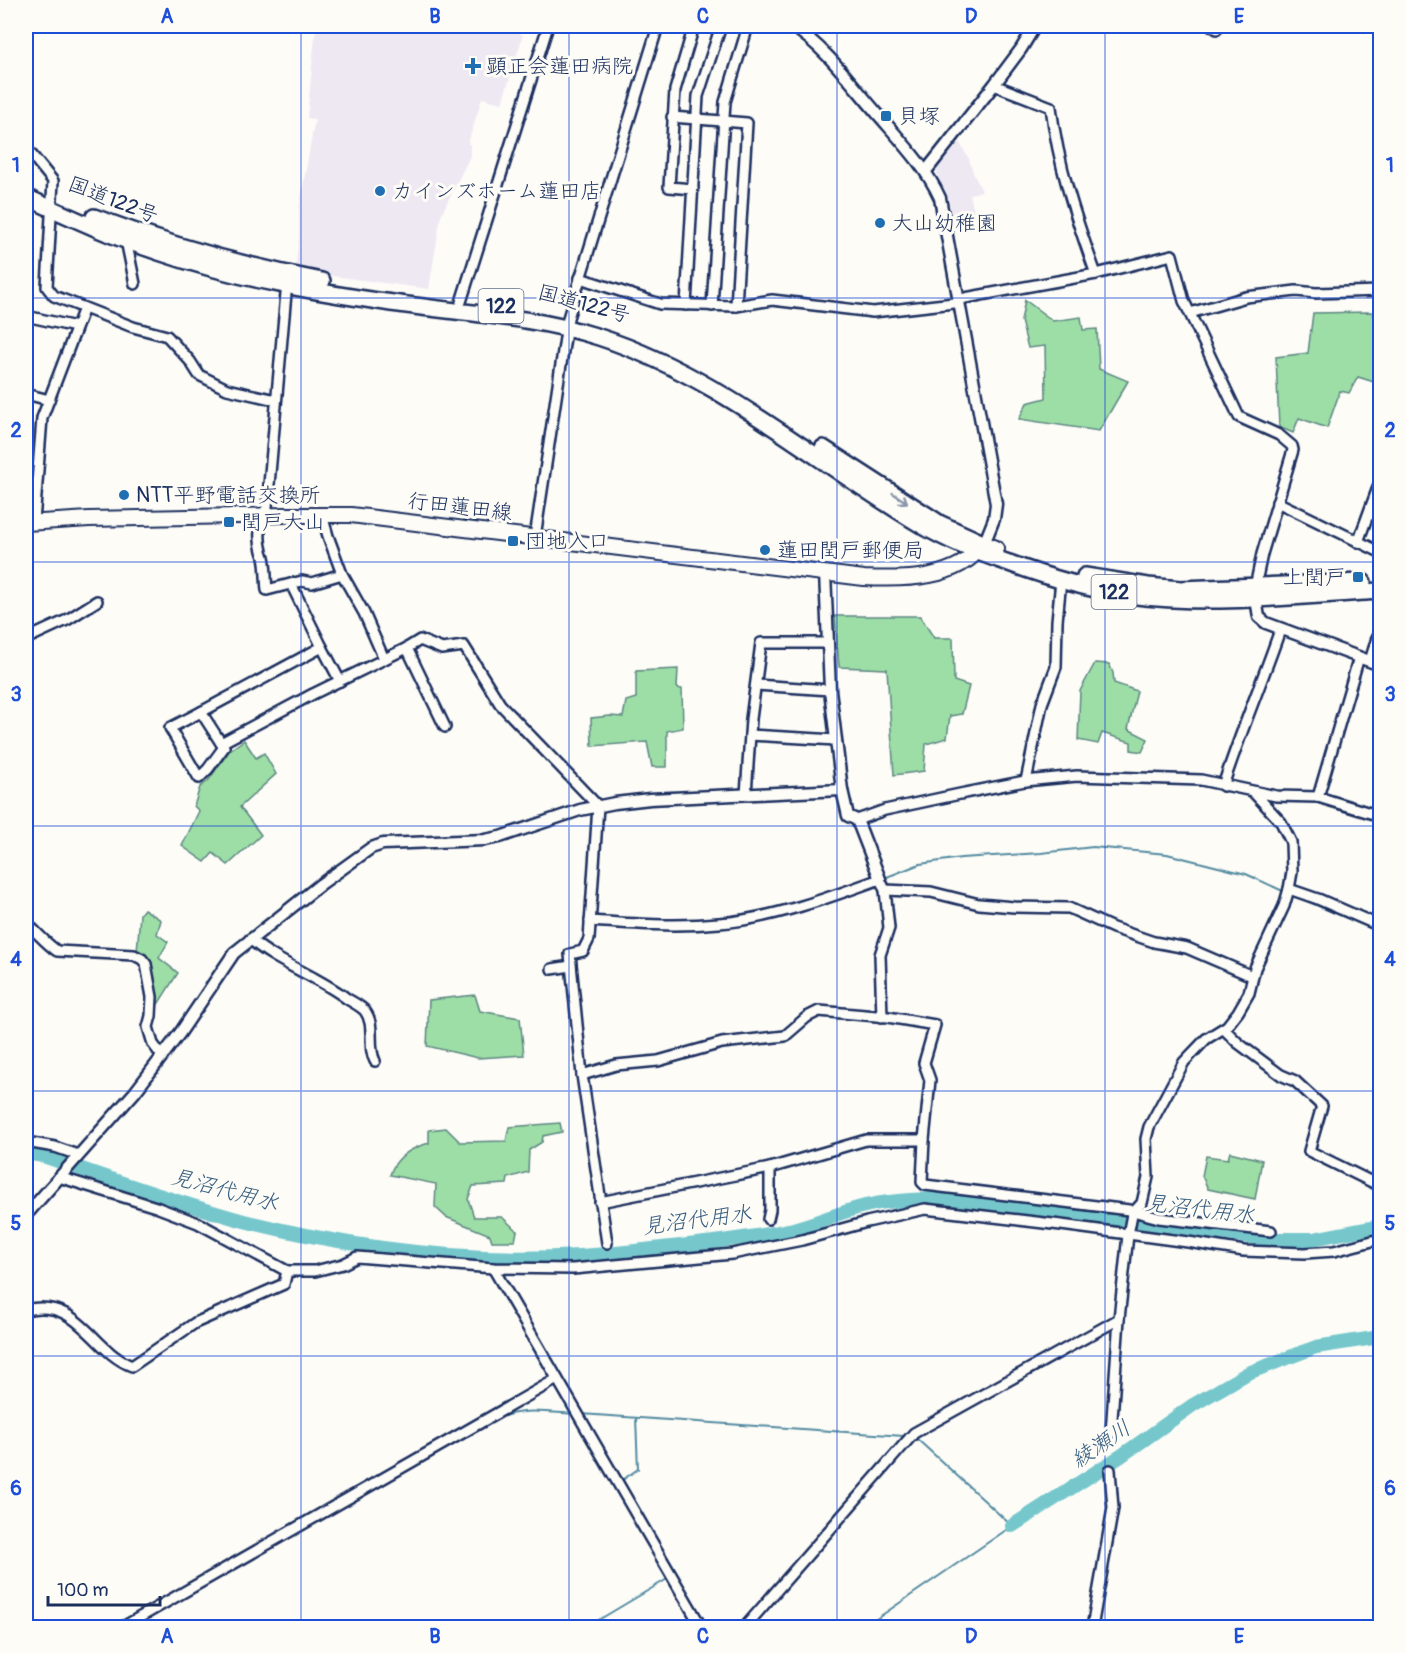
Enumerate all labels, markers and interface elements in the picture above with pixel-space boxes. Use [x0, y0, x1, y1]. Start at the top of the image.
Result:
text: A [161, 4, 174, 29]
text: B [429, 4, 441, 29]
text: C [697, 4, 709, 29]
text: D [965, 4, 978, 29]
text: E [1234, 4, 1245, 29]
place label: 顕正会蓮田病院 [486, 53, 633, 80]
marker: 顕正会蓮田病院 [464, 57, 482, 75]
place label: 貝塚 [898, 103, 940, 130]
marker: 貝塚 [879, 109, 893, 123]
text: 1 [12, 153, 20, 178]
text: 1 [1386, 153, 1394, 178]
street label: 国道122号 [64, 170, 162, 230]
place label: カインズホーム蓮田店 [392, 178, 601, 205]
marker: カインズホーム蓮田店 [373, 184, 387, 198]
place label: 大山幼稚園 [892, 210, 997, 237]
marker: 大山幼稚園 [873, 216, 887, 230]
street label: 国道122号 [535, 279, 633, 329]
road number: 122 [478, 289, 524, 323]
text: 2 [10, 418, 22, 443]
text: 2 [1384, 418, 1396, 443]
place label: NTT平野電話交換所 [136, 482, 321, 509]
street label: 行田蓮田線 [406, 487, 514, 527]
marker: NTT平野電話交換所 [117, 488, 131, 502]
one-way arrow [891, 491, 908, 504]
place label: 閏戸大山 [241, 509, 325, 536]
marker: 閏戸大山 [222, 515, 236, 529]
place label: 団地入口 [525, 528, 609, 555]
marker: 団地入口 [506, 534, 520, 548]
place label: 蓮田閏戸郵便局 [777, 537, 924, 564]
marker: 蓮田閏戸郵便局 [758, 543, 772, 557]
place label: 上閏戸 [1283, 564, 1346, 591]
marker: 上閏戸 [1351, 570, 1365, 584]
road number: 122 [1092, 575, 1136, 609]
text: 3 [10, 682, 22, 707]
text: 3 [1384, 682, 1396, 707]
text: 4 [10, 947, 22, 972]
text: 4 [1384, 947, 1396, 972]
water label: 見沼代用水 [168, 1162, 282, 1218]
water label: 見沼代用水 [1144, 1188, 1256, 1230]
water label: 見沼代用水 [641, 1199, 753, 1241]
text: 5 [11, 1211, 22, 1236]
text: 5 [1385, 1211, 1396, 1236]
water label: 綾瀬川 [1066, 1414, 1136, 1474]
text: 6 [10, 1476, 22, 1501]
text: 6 [1384, 1476, 1396, 1501]
scale bar [48, 1569, 160, 1607]
text: 100 m [57, 1579, 109, 1602]
text: A [161, 1624, 174, 1649]
text: B [429, 1624, 441, 1649]
text: C [697, 1624, 709, 1649]
text: D [965, 1624, 978, 1649]
text: E [1234, 1624, 1245, 1649]

